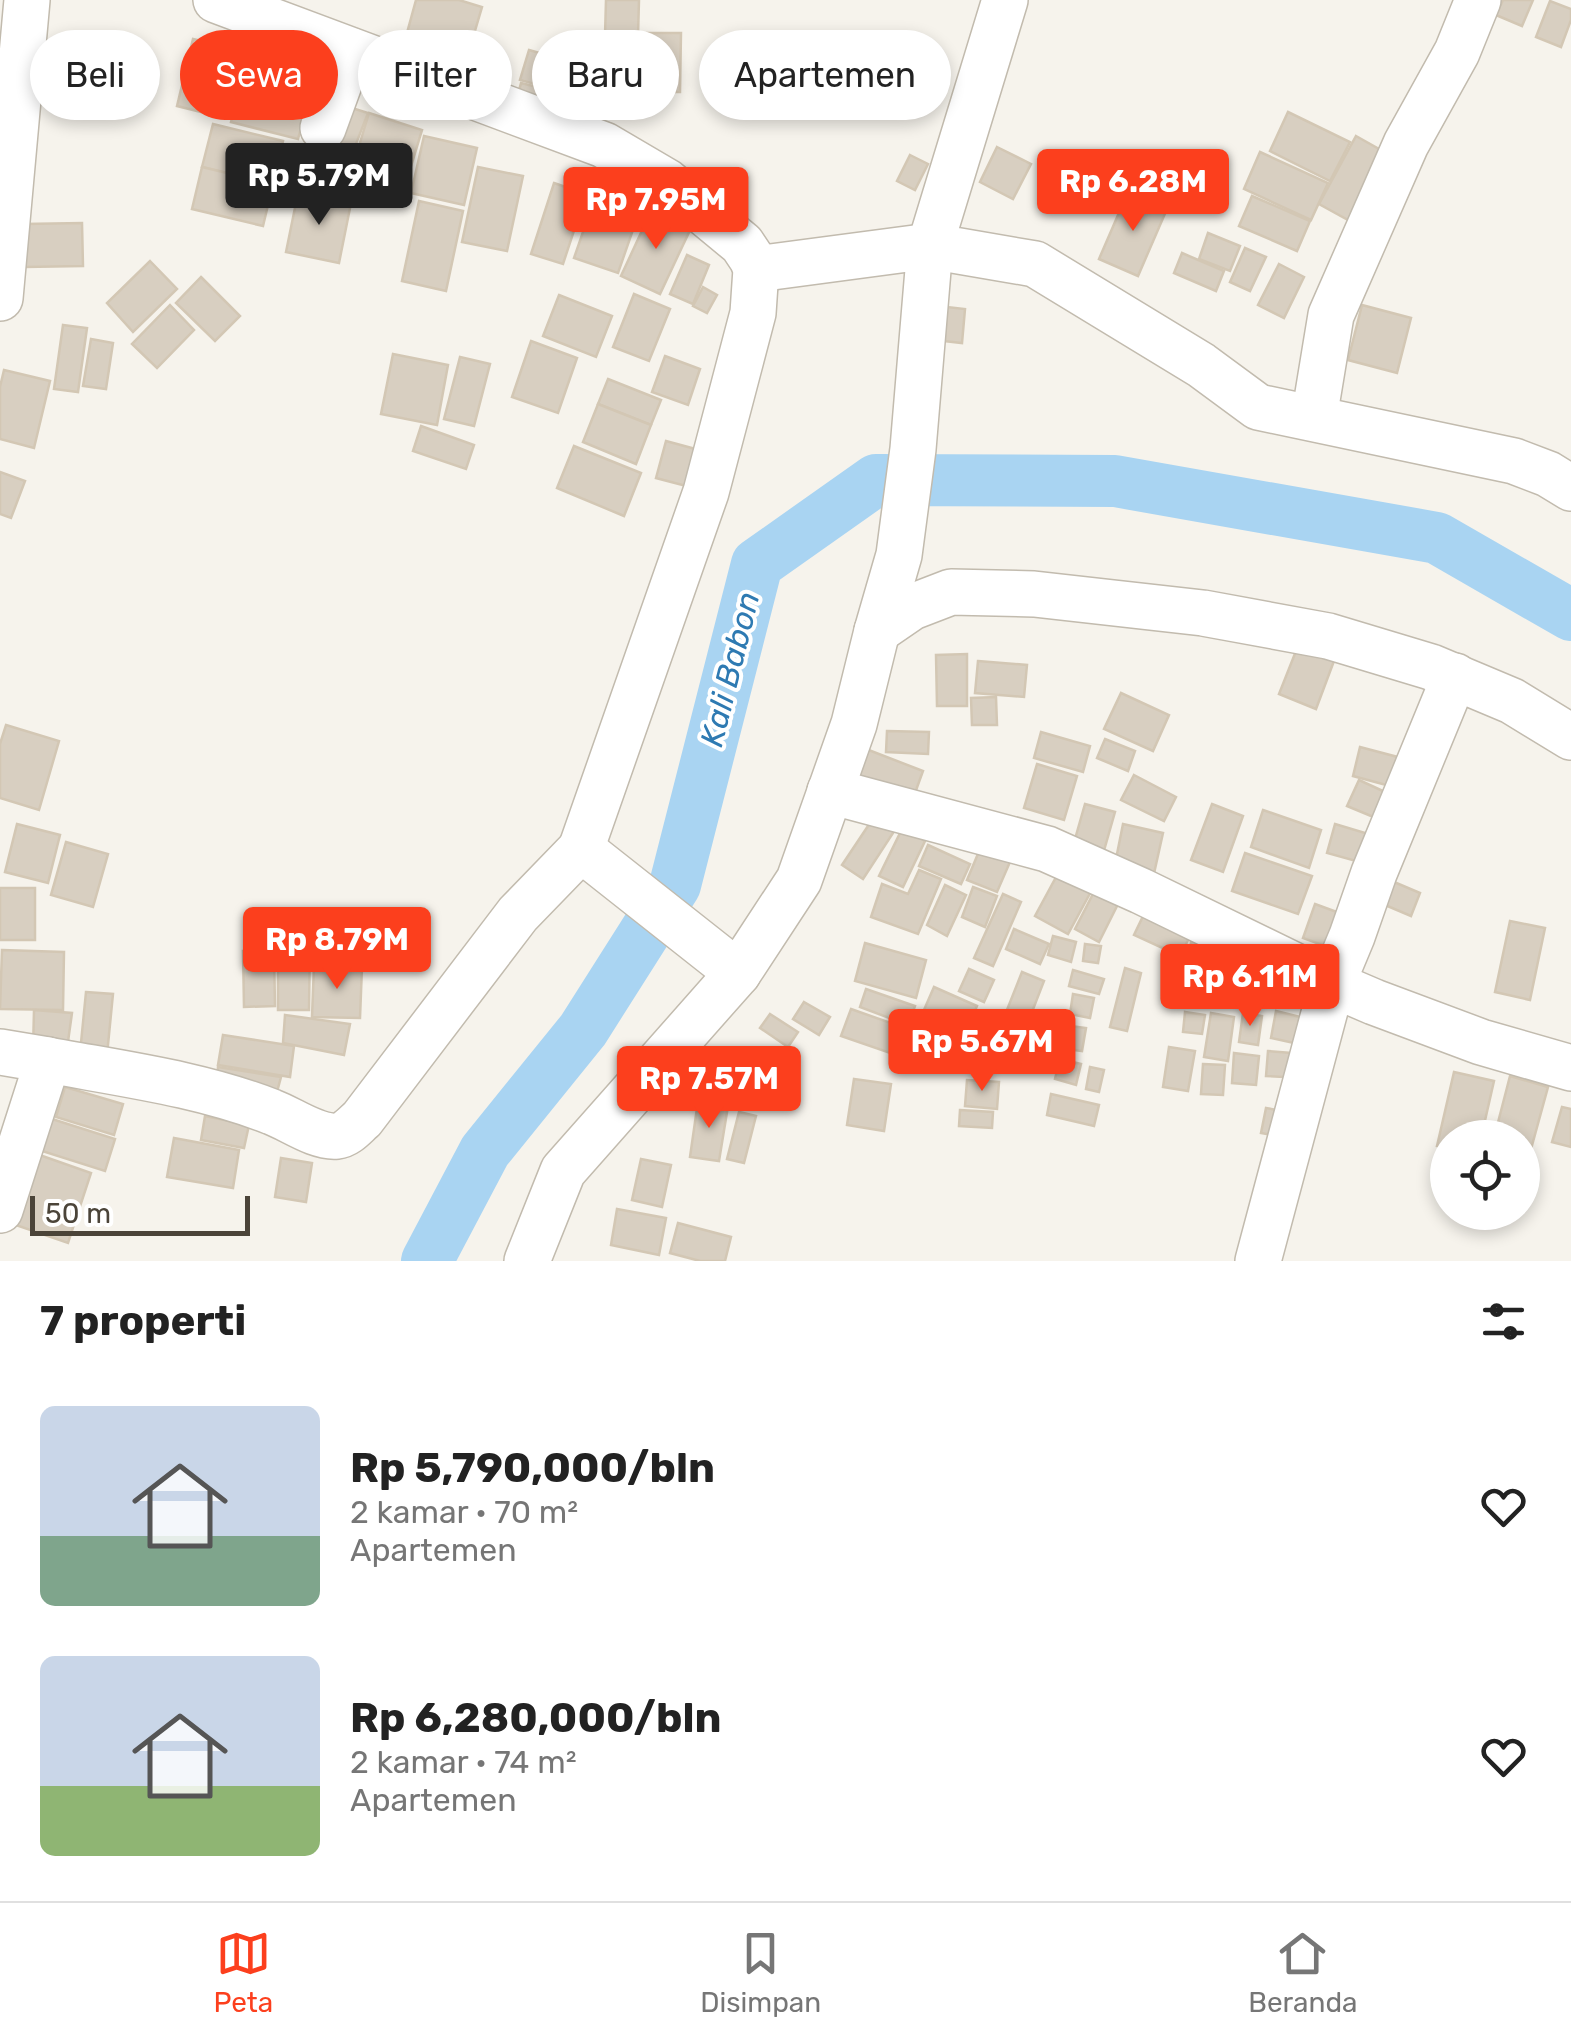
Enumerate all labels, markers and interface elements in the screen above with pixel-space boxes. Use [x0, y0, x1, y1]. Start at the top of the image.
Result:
chip: Beli [30, 30, 160, 120]
chip: Sewa [180, 30, 338, 120]
chip: Filter [358, 30, 512, 120]
chip: Baru [532, 30, 679, 120]
chip: Apartemen [699, 30, 951, 120]
pin: Rp 5.79M [216, 143, 422, 228]
pin: Rp 6.28M [1030, 149, 1236, 234]
text: Rp 5.79M [247, 156, 391, 194]
text: Rp 6.28M [1059, 162, 1207, 200]
pin: Rp 7.95M [553, 167, 759, 252]
text: Rp 7.95M [585, 180, 727, 218]
water label: Kali Babon [692, 588, 768, 750]
pin: Rp 8.79M [234, 907, 440, 992]
text: Rp 8.79M [265, 920, 409, 958]
pin: Rp 6.11M [1147, 944, 1353, 1029]
text: Rp 6.11M [1182, 957, 1318, 995]
pin: Rp 5.67M [879, 1009, 1085, 1094]
text: Rp 5.67M [910, 1022, 1054, 1060]
pin: Rp 7.57M [606, 1046, 812, 1131]
text: Rp 7.57M [639, 1059, 779, 1097]
map controls [1430, 1120, 1540, 1230]
button: locate [1430, 1120, 1540, 1230]
scale bar [30, 1191, 250, 1236]
text: 50 m [45, 1197, 111, 1230]
icon: filters [1476, 1294, 1531, 1349]
text: 7 properti [40, 1296, 246, 1346]
text: Rp 5,790,000/bln [350, 1443, 715, 1493]
icon: home [120, 1446, 240, 1566]
icon: heart [1476, 1479, 1531, 1534]
text: 2 kamar · 70 m² [350, 1493, 578, 1531]
text: Apartemen [350, 1531, 517, 1569]
text: Rp 6,280,000/bln [350, 1693, 721, 1743]
icon: home [120, 1696, 240, 1816]
icon: heart [1476, 1729, 1531, 1784]
text: 2 kamar · 74 m² [350, 1743, 577, 1781]
text: Apartemen [350, 1781, 517, 1819]
tab: Peta [213, 1926, 273, 2019]
tab: Disimpan [700, 1926, 821, 2019]
tab: Beranda [1248, 1926, 1358, 2019]

